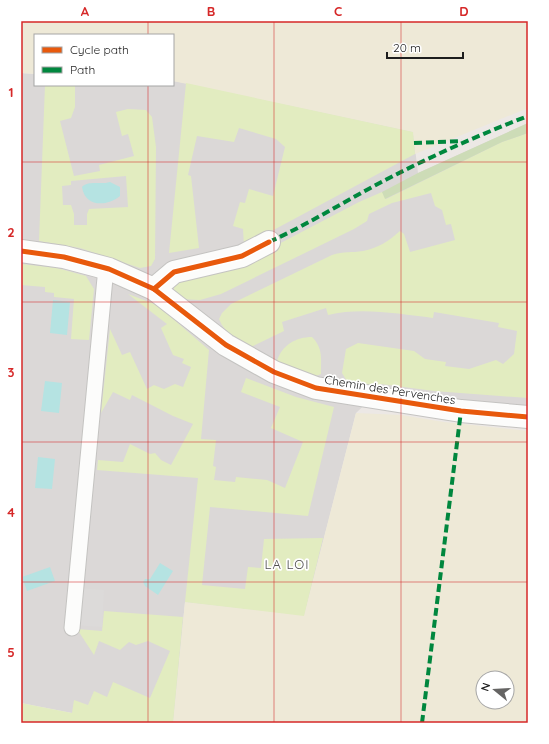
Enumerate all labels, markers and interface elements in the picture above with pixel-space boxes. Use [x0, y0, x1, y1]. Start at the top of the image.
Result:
text: A [81, 3, 90, 19]
text: B [207, 3, 215, 19]
text: C [334, 3, 342, 19]
text: D [459, 3, 469, 19]
legend [34, 34, 174, 86]
scale bar [387, 34, 463, 60]
text: 20 m [393, 40, 421, 55]
text: Cycle path [70, 42, 129, 57]
text: Path [70, 62, 95, 77]
text: 1 [8, 84, 14, 100]
text: 2 [7, 224, 15, 240]
text: 3 [8, 364, 15, 380]
street label: Chemin des Pervenches [323, 372, 457, 407]
text: 4 [7, 504, 15, 520]
district label: LA LOI [265, 556, 309, 572]
text: 5 [7, 644, 15, 660]
north arrow [475, 670, 515, 710]
text: N [478, 681, 493, 693]

